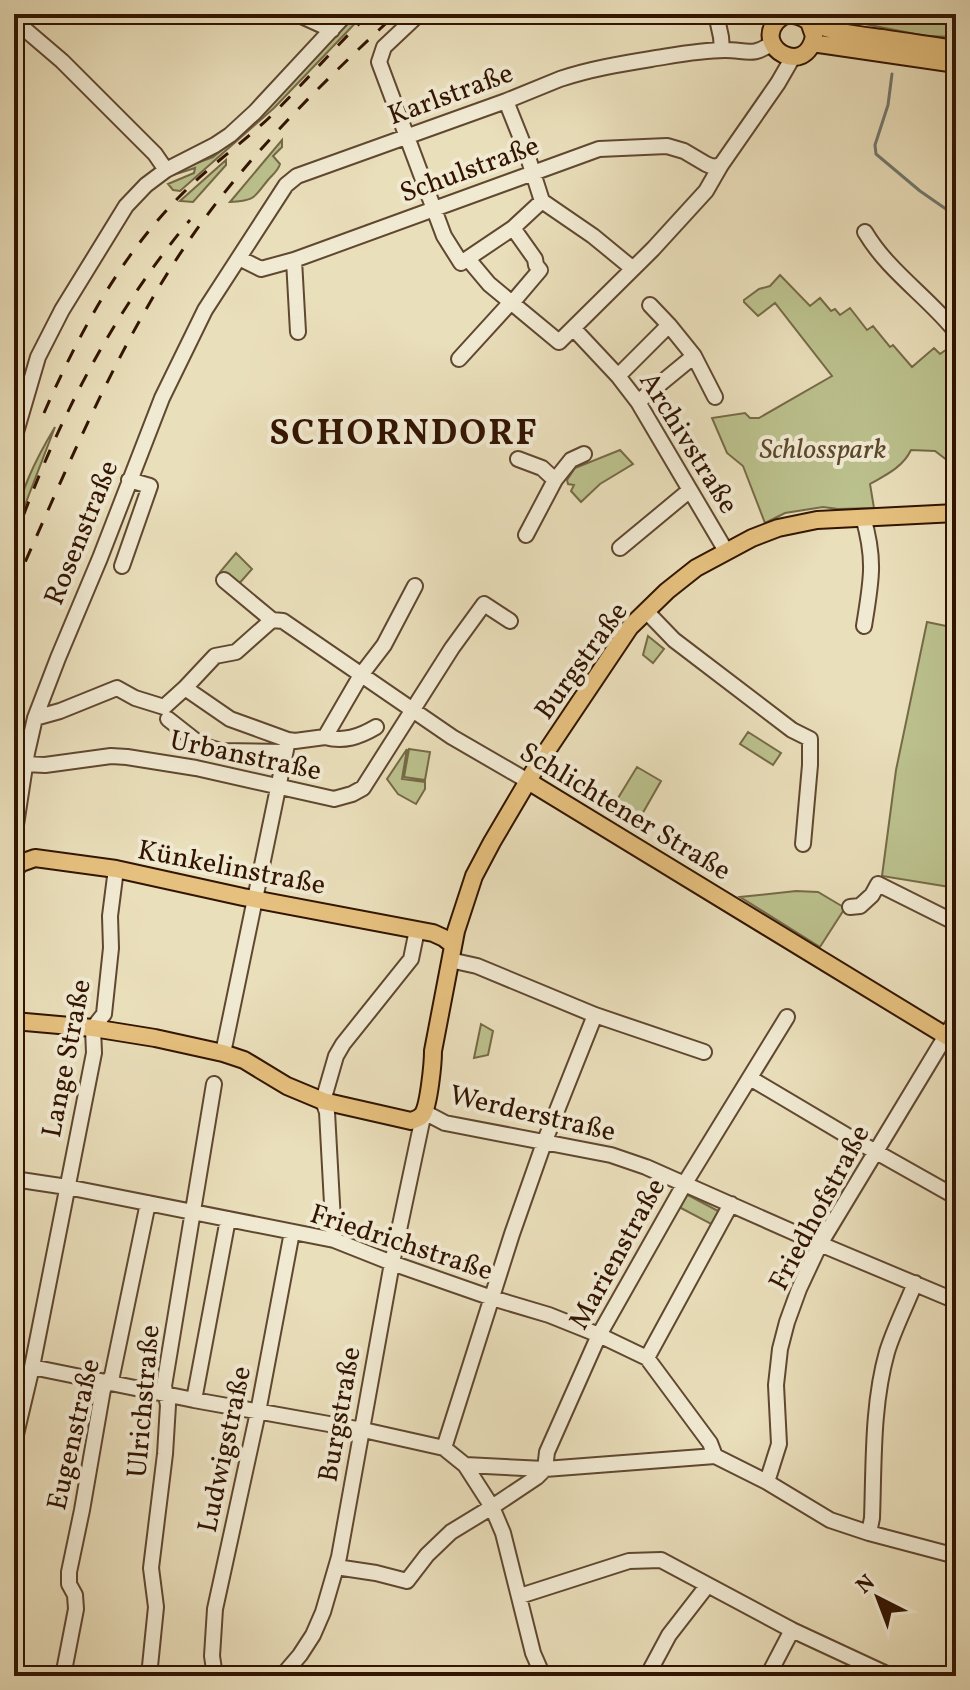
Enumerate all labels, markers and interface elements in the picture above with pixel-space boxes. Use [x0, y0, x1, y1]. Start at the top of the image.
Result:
street label: Karlstraße [383, 55, 519, 136]
street label: Schulstraße [395, 127, 545, 214]
street label: Archivstraße [629, 365, 747, 522]
district label: SCHORNDORF [269, 410, 539, 460]
park label: Schlosspark [760, 431, 886, 470]
street label: Rosenstraße [36, 455, 129, 611]
street label: Burgstraße [526, 595, 638, 728]
street label: Urbanstraße [166, 721, 325, 792]
street label: Schlichtener Straße [512, 734, 738, 891]
street label: Künkelinstraße [134, 831, 329, 906]
street label: Lange Straße [33, 976, 102, 1141]
street label: Werderstraße [446, 1076, 619, 1152]
street label: Friedhofstraße [760, 1118, 880, 1298]
street label: Marienstraße [560, 1171, 676, 1337]
street label: Friedrichstraße [305, 1195, 498, 1291]
street label: Ulrichstraße [118, 1323, 171, 1479]
street label: Burgstraße [309, 1344, 372, 1485]
street label: Eugenstraße [38, 1355, 111, 1514]
street label: Ludwigstraße [189, 1363, 262, 1536]
north arrow [838, 1558, 918, 1638]
text: N [850, 1568, 883, 1602]

